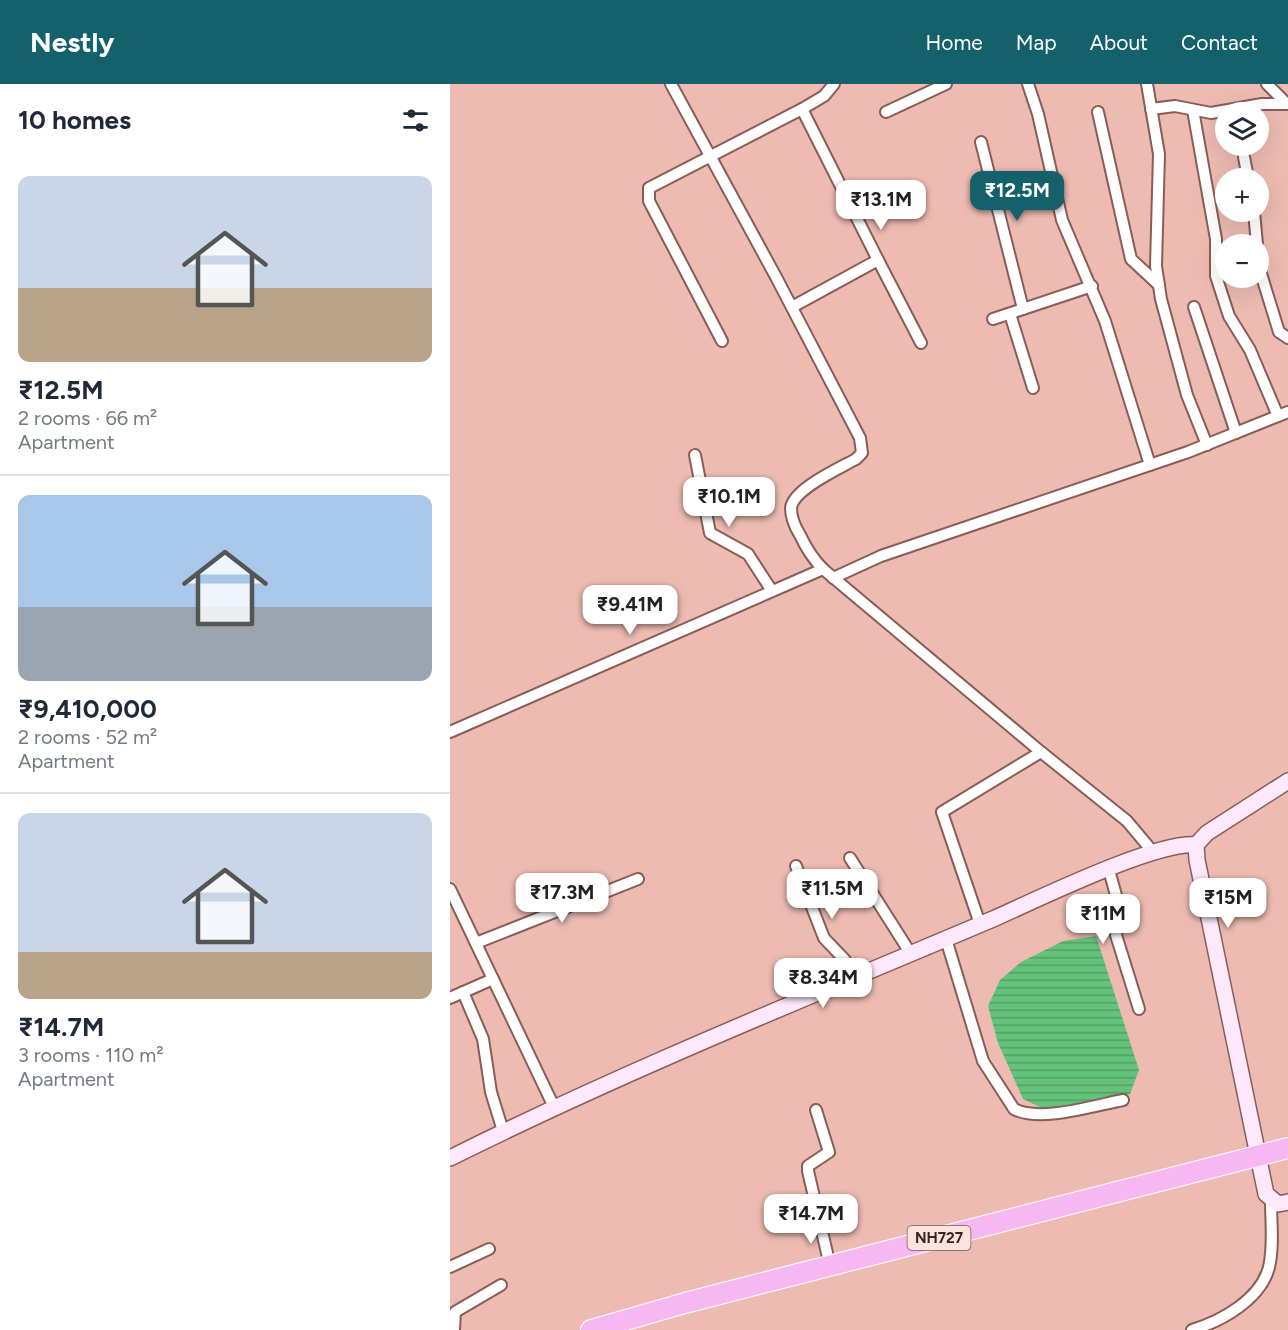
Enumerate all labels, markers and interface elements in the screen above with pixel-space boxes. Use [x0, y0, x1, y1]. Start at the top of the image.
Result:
text: Nestly [30, 25, 114, 59]
text: Home [926, 30, 983, 55]
text: Map [1016, 30, 1057, 55]
text: About [1090, 30, 1148, 55]
text: Contact [1181, 30, 1258, 55]
map controls [1215, 102, 1269, 288]
button: layers [1215, 102, 1269, 156]
text: 10 homes [18, 104, 131, 136]
icon: filters [399, 104, 432, 137]
button: + [1215, 168, 1269, 222]
pin: ₹12.5M [968, 171, 1066, 222]
text: ₹12.5M [984, 178, 1050, 202]
pin: ₹13.1M [832, 180, 930, 231]
text: ₹13.1M [850, 187, 912, 211]
icon: home [171, 215, 279, 323]
button: − [1215, 234, 1269, 288]
text: ₹12.5M [18, 374, 103, 406]
text: 2 rooms · 66 m² [18, 406, 157, 430]
text: Apartment [18, 430, 115, 454]
pin: ₹10.1M [680, 477, 778, 528]
text: ₹10.1M [697, 484, 761, 508]
icon: home [171, 534, 279, 642]
pin: ₹9.41M [581, 585, 679, 636]
text: ₹9.41M [597, 592, 663, 616]
text: ₹9,410,000 [18, 693, 157, 725]
text: 2 rooms · 52 m² [18, 725, 157, 749]
text: Apartment [18, 749, 115, 773]
icon: home [171, 852, 279, 960]
pin: ₹11.5M [783, 869, 881, 920]
pin: ₹17.3M [513, 873, 611, 924]
text: ₹11.5M [801, 876, 863, 900]
pin: ₹15M [1192, 878, 1264, 929]
text: ₹17.3M [530, 880, 594, 904]
text: ₹15M [1203, 885, 1253, 909]
pin: ₹11M [1067, 894, 1139, 945]
text: ₹11M [1080, 901, 1126, 925]
pin: ₹8.34M [774, 958, 872, 1009]
text: ₹8.34M [788, 965, 858, 989]
text: ₹14.7M [18, 1011, 104, 1043]
text: 3 rooms · 110 m² [18, 1043, 164, 1067]
text: Apartment [18, 1067, 115, 1091]
pin: ₹14.7M [762, 1194, 860, 1245]
text: ₹14.7M [778, 1201, 844, 1225]
road number: NH727 [908, 1226, 970, 1250]

